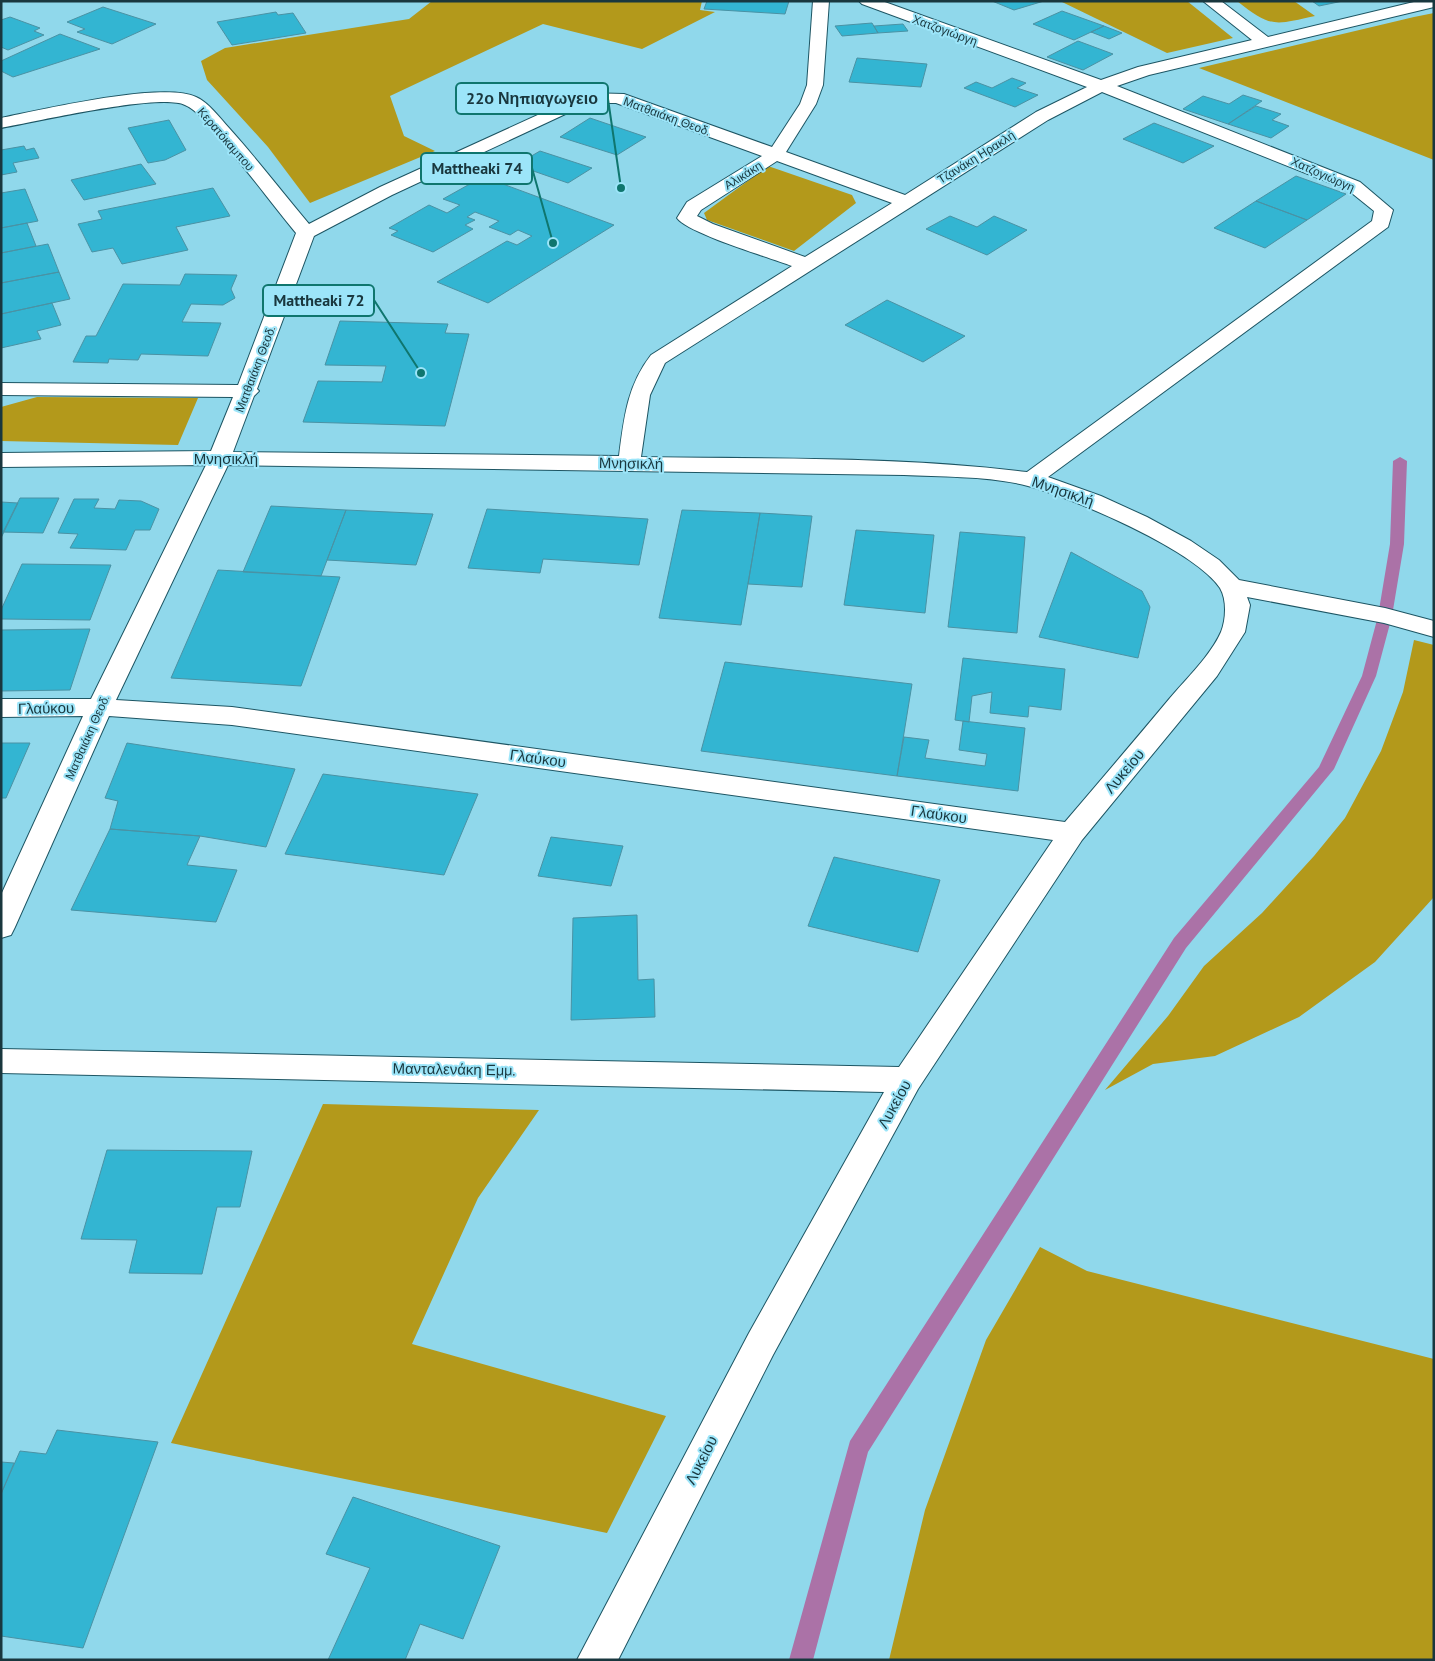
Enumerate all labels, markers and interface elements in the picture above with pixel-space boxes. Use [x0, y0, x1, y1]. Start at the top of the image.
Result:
street label: Χατζογιώργη [910, 11, 980, 49]
callout: 22ο Νηπιαγωγειο [456, 83, 608, 114]
text: 22ο Νηπιαγωγειο [466, 88, 598, 108]
street label: Ματθαιάκη Θεοδ. [622, 93, 712, 139]
street label: Κερατόκαμπου [194, 104, 258, 174]
street label: Τζανάκη Ηρακλή [934, 127, 1018, 187]
callout: Mattheaki 74 [421, 153, 532, 184]
street label: Χατζογιώργη [1289, 153, 1357, 195]
street label: Αλικάκη [721, 157, 765, 193]
text: Mattheaki 74 [432, 158, 522, 178]
callout: Mattheaki 72 [263, 285, 374, 316]
text: Mattheaki 72 [274, 290, 364, 310]
street label: Ματθαιάκη Θεοδ. [232, 324, 278, 414]
street label: Μνησικλή [194, 449, 258, 468]
street label: Μνησικλή [599, 453, 663, 473]
street label: Μνησικλή [1030, 472, 1096, 510]
street label: Ματθαιάκη Θεοδ. [62, 692, 112, 782]
street label: Γλαύκου [18, 698, 74, 718]
street label: Γλαύκου [509, 745, 567, 771]
street label: Λυκείου [1100, 745, 1148, 797]
street label: Γλαύκου [910, 801, 968, 827]
street label: Μανταλενάκη Εμμ. [392, 1058, 516, 1080]
street label: Λυκείου [873, 1077, 915, 1131]
street label: Λυκείου [681, 1432, 721, 1488]

